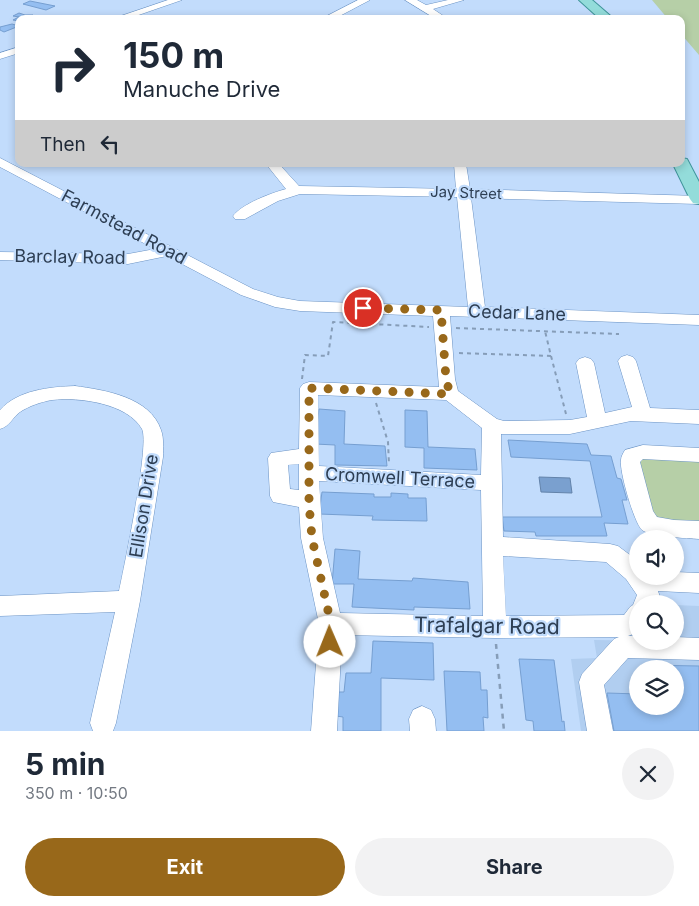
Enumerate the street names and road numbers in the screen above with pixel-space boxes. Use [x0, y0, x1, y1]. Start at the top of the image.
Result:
street label: Jay Street [430, 182, 502, 203]
street label: Farmstead Road [58, 185, 190, 268]
street label: Barclay Road [14, 245, 126, 268]
street label: Cedar Lane [468, 300, 566, 325]
street label: Ellison Drive [125, 453, 162, 559]
street label: Cromwell Terrace [324, 463, 476, 492]
street label: Trafalgar Road [414, 612, 560, 639]

